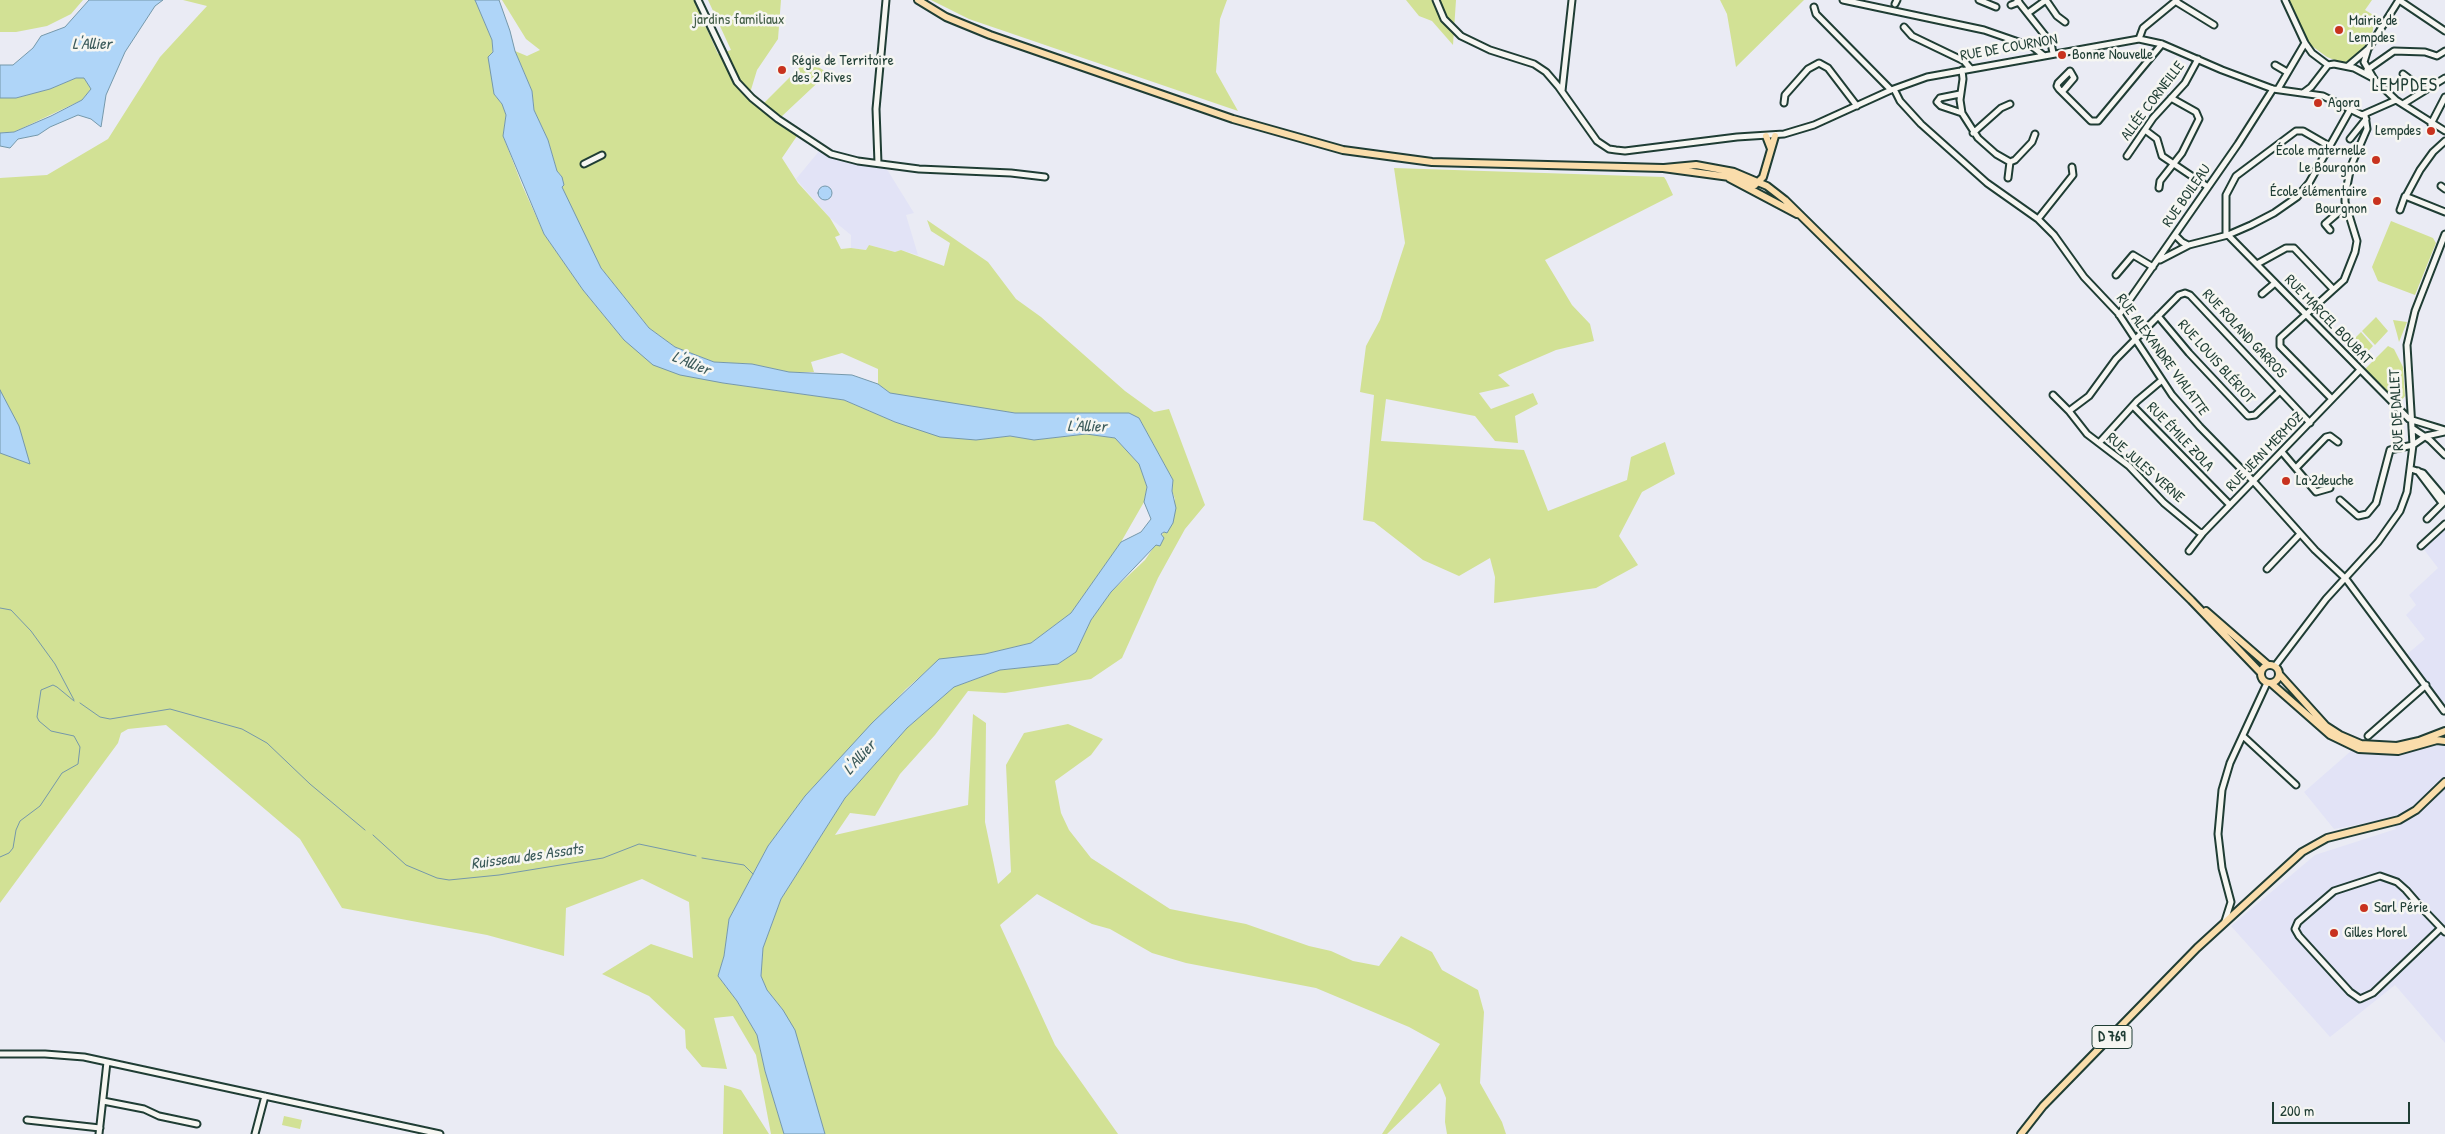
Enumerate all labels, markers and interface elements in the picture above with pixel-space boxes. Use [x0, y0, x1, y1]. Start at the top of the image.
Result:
park label: jardins familiaux [693, 11, 785, 29]
place label: Mairie de Lempdes [2349, 12, 2398, 47]
marker: Mairie de Lempdes [2333, 24, 2345, 36]
street label: RUE DE COURNON [1959, 31, 2059, 65]
water label: L'Allier [72, 35, 112, 55]
place label: Bonne Nouvelle [2072, 46, 2153, 64]
marker: Bonne Nouvelle [2056, 49, 2068, 61]
place label: Régie de Territoire des 2 Rives [792, 52, 894, 87]
street label: ALLÉE CORNEILLE [2117, 58, 2189, 144]
marker: Régie de Territoire des 2 Rives [776, 64, 788, 76]
district label: LEMPDES [2371, 75, 2439, 97]
place label: Agora [2328, 94, 2360, 112]
marker: Agora [2312, 97, 2324, 109]
place label: Lempdes [2375, 122, 2421, 140]
marker: Lempdes [2425, 125, 2437, 137]
place label: École maternelle Le Bourgnon [2276, 142, 2366, 177]
marker: École maternelle Le Bourgnon [2370, 154, 2382, 166]
street label: RUE BOILEAU [2159, 161, 2215, 231]
place label: École élémentaire Bourgnon [2270, 183, 2367, 218]
marker: École élémentaire Bourgnon [2371, 195, 2383, 207]
street label: RUE MARCEL BOUBAT [2280, 271, 2376, 369]
street label: RUE ROLAND GARROS [2198, 286, 2290, 382]
street label: RUE ALEXANDRE VIALATTE [2112, 291, 2212, 419]
street label: RUE LOUIS BLÉRIOT [2174, 316, 2258, 408]
water label: L'Allier [669, 348, 713, 380]
street label: RUE DE DALLET [2386, 369, 2408, 451]
street label: RUE ÉMILE ZOLA [2143, 399, 2217, 475]
street label: RUE JEAN MERMOZ [2223, 409, 2307, 495]
water label: L'Allier [1067, 417, 1107, 437]
street label: RUE JULES VERNE [2102, 429, 2188, 507]
place label: La 2deuche [2296, 472, 2354, 490]
marker: La 2deuche [2280, 475, 2292, 487]
water label: L'Allier [840, 737, 880, 779]
water label: Ruisseau des Assats [470, 840, 584, 874]
place label: Sarl Périe [2374, 899, 2428, 917]
marker: Sarl Périe [2358, 902, 2370, 914]
place label: Gilles Morel [2344, 924, 2407, 942]
marker: Gilles Morel [2328, 927, 2340, 939]
road number: D 769 [2092, 1026, 2132, 1048]
scale bar [2275, 1092, 2412, 1124]
text: 200 m [2280, 1100, 2314, 1121]

